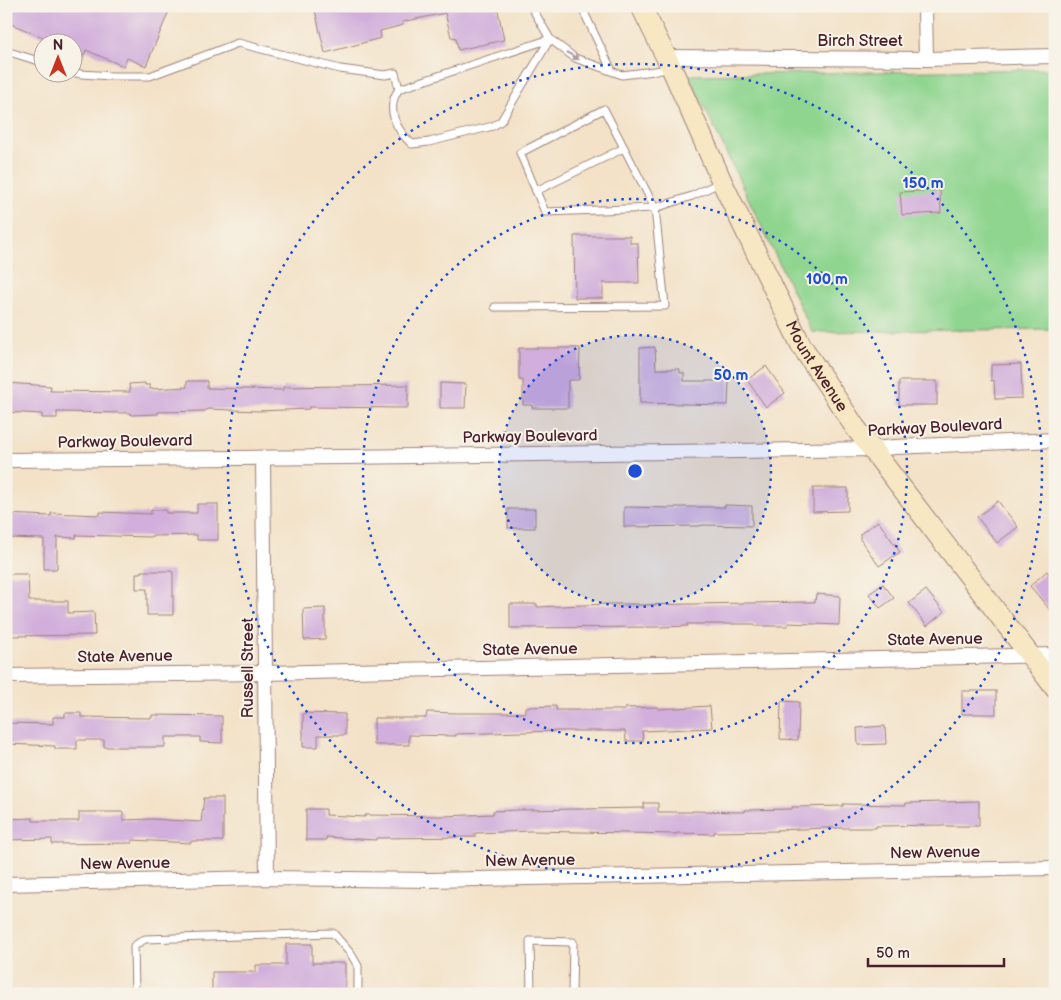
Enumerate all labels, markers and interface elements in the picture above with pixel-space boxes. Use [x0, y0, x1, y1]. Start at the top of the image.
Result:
north arrow [32, 32, 82, 82]
street label: Birch Street [817, 32, 903, 51]
text: N [53, 37, 63, 54]
one-way arrow [567, 51, 580, 60]
text: 150 m [902, 174, 944, 193]
text: 100 m [806, 270, 848, 289]
street label: Mount Avenue [781, 318, 852, 416]
text: 50 m [714, 366, 749, 385]
street label: Parkway Boulevard [867, 415, 1003, 441]
street label: Parkway Boulevard [462, 426, 598, 448]
street label: Parkway Boulevard [57, 431, 193, 453]
centre of rings [626, 462, 644, 480]
street label: Russell Street [239, 618, 258, 718]
street label: State Avenue [887, 630, 983, 650]
street label: State Avenue [482, 640, 578, 660]
street label: State Avenue [77, 647, 173, 667]
street label: New Avenue [890, 843, 981, 863]
street label: New Avenue [485, 851, 576, 871]
street label: New Avenue [80, 854, 171, 874]
scale bar [868, 935, 1005, 967]
text: 50 m [876, 944, 910, 963]

